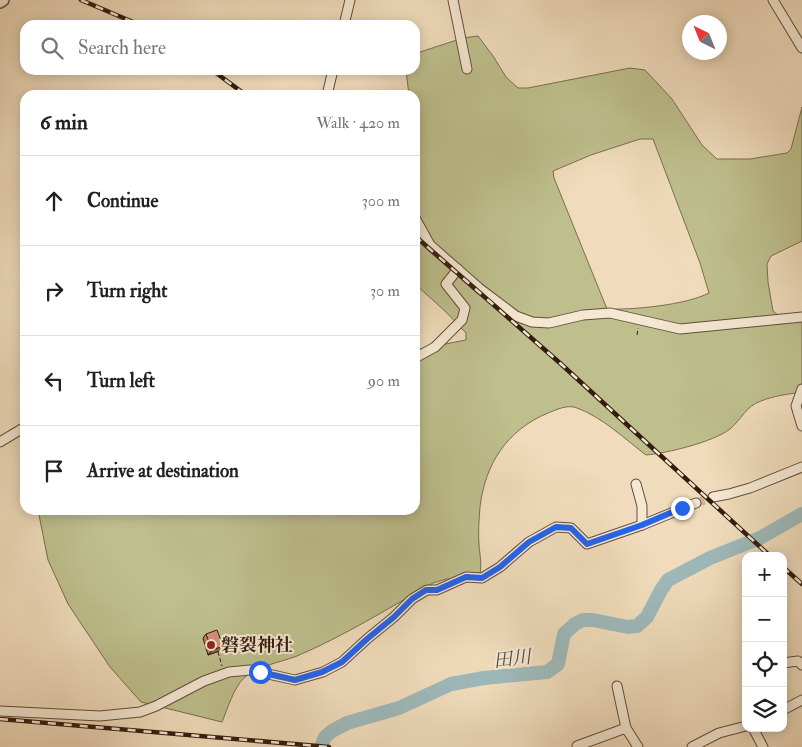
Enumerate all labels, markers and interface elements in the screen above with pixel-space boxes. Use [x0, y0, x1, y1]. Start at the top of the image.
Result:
north arrow [682, 15, 727, 60]
search box [20, 20, 420, 75]
icon: search [38, 34, 66, 62]
text: Search here [78, 36, 166, 60]
text: 6 min [40, 109, 88, 136]
text: Walk · 420 m [316, 113, 400, 133]
icon: ahead [40, 187, 68, 215]
text: Continue [87, 189, 158, 213]
text: 300 m [362, 191, 400, 211]
icon: right [40, 277, 68, 305]
text: Turn right [87, 279, 167, 303]
text: 30 m [370, 281, 400, 301]
icon: left [40, 367, 68, 395]
text: Turn left [87, 369, 155, 393]
text: 90 m [368, 371, 400, 391]
icon: arrive [40, 457, 68, 485]
text: Arrive at destination [87, 459, 239, 483]
route end [671, 497, 694, 520]
map controls [742, 552, 787, 732]
button: + [742, 552, 787, 597]
button: − [742, 597, 787, 642]
place label: 磐裂神社 [221, 634, 293, 657]
marker: 磐裂神社 [205, 639, 217, 651]
button: locate [742, 642, 787, 687]
water label: 田川 [492, 645, 534, 673]
route start [249, 661, 272, 684]
button: layers [742, 687, 787, 732]

